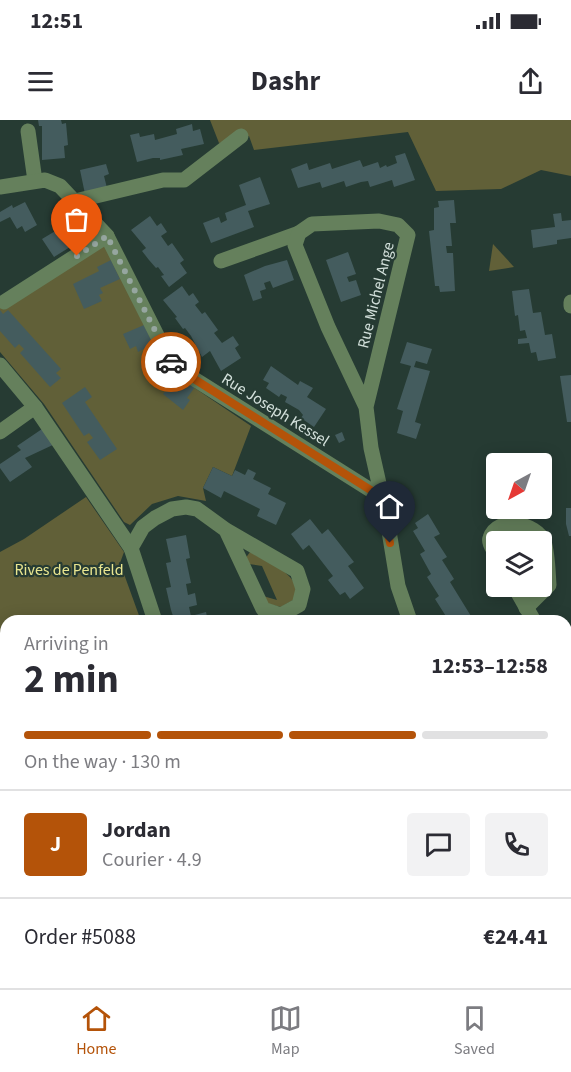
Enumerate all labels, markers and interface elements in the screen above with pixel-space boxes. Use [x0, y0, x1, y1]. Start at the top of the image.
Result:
text: 12:51 [30, 5, 83, 37]
text: Dashr [251, 62, 320, 101]
icon: menu [24, 65, 57, 98]
icon: share [514, 65, 547, 98]
pin [51, 194, 102, 256]
icon: bag [60, 203, 93, 236]
street label: Rue Michel Ange [352, 240, 400, 351]
courier [141, 332, 201, 392]
icon: car [155, 346, 188, 379]
street label: Rue Joseph Kessel [217, 368, 334, 452]
north arrow [486, 453, 552, 519]
map controls [486, 453, 552, 597]
pin [364, 481, 415, 543]
icon: home [373, 490, 406, 523]
button: layers [486, 531, 552, 597]
park label: Rives de Penfeld [14, 559, 124, 581]
text: Arriving in [24, 630, 109, 658]
text: 12:53–12:58 [431, 650, 548, 682]
text: 2 min [24, 652, 119, 708]
text: On the way · 130 m [24, 748, 181, 776]
button: chat [407, 813, 470, 876]
button: phone [485, 813, 548, 876]
text: Jordan [102, 814, 171, 846]
text: J [50, 828, 61, 860]
text: Courier · 4.9 [102, 846, 202, 874]
text: Order #5088 [24, 921, 136, 953]
text: €24.41 [483, 921, 548, 953]
tab: Home [76, 1002, 116, 1060]
tab: Map [269, 1002, 302, 1060]
tab: Saved [454, 1002, 495, 1060]

